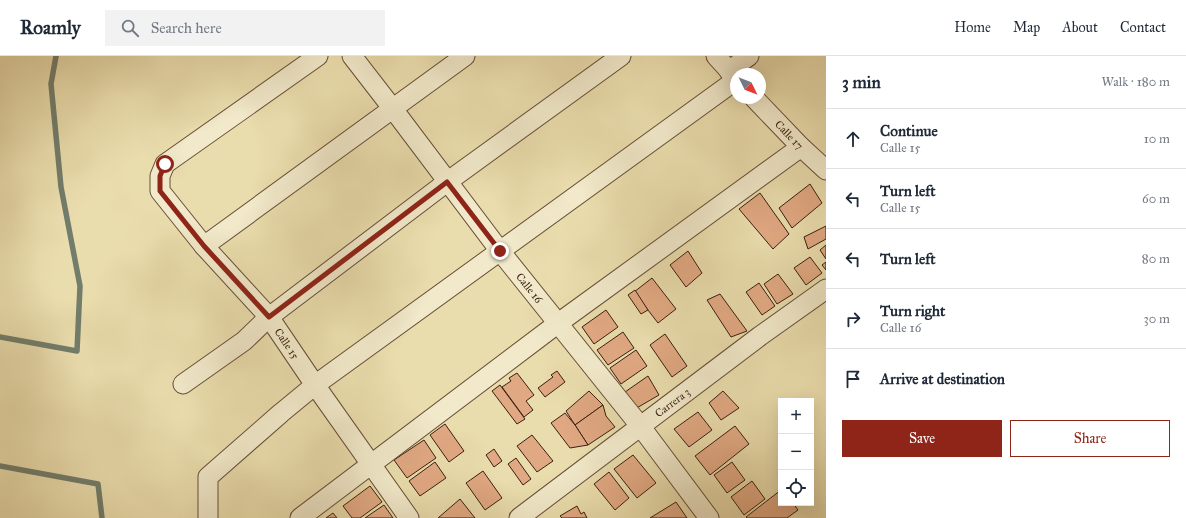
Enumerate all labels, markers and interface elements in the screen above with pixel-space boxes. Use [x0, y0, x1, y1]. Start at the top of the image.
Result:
search box [105, 10, 385, 46]
text: Roamly [20, 16, 81, 39]
icon: search [119, 17, 141, 39]
text: Search here [151, 19, 222, 37]
text: Home [954, 19, 991, 36]
text: Map [1013, 19, 1040, 36]
text: About [1062, 19, 1098, 36]
text: Contact [1120, 19, 1166, 36]
north arrow [730, 68, 766, 104]
text: 3 min [842, 72, 881, 93]
text: Walk · 180 m [1101, 74, 1170, 90]
street label: Calle 17 [772, 118, 806, 152]
text: Continue [880, 122, 938, 140]
icon: ahead [842, 128, 864, 150]
text: 10 m [1144, 131, 1170, 147]
text: Calle 15 [880, 140, 921, 156]
route start [156, 155, 174, 173]
text: Turn left [880, 182, 936, 200]
icon: left [842, 188, 864, 210]
text: 60 m [1142, 191, 1170, 207]
text: Calle 15 [880, 200, 921, 216]
route end [491, 242, 509, 260]
icon: left [842, 248, 864, 270]
text: Turn left [880, 250, 936, 268]
text: 80 m [1142, 251, 1170, 267]
street label: Calle 16 [513, 270, 545, 306]
text: Turn right [880, 302, 945, 320]
icon: right [842, 308, 864, 330]
text: 30 m [1144, 311, 1170, 327]
text: Calle 16 [880, 320, 921, 336]
street label: Calle 15 [271, 326, 302, 362]
icon: arrive [842, 368, 864, 390]
text: Arrive at destination [880, 370, 1005, 388]
street label: Carrera 3 [652, 385, 693, 420]
map controls [778, 398, 814, 506]
button: + [778, 398, 814, 434]
button: Save [842, 420, 1002, 457]
button: Share [1010, 420, 1170, 457]
button: − [778, 434, 814, 470]
button: locate [778, 470, 814, 506]

